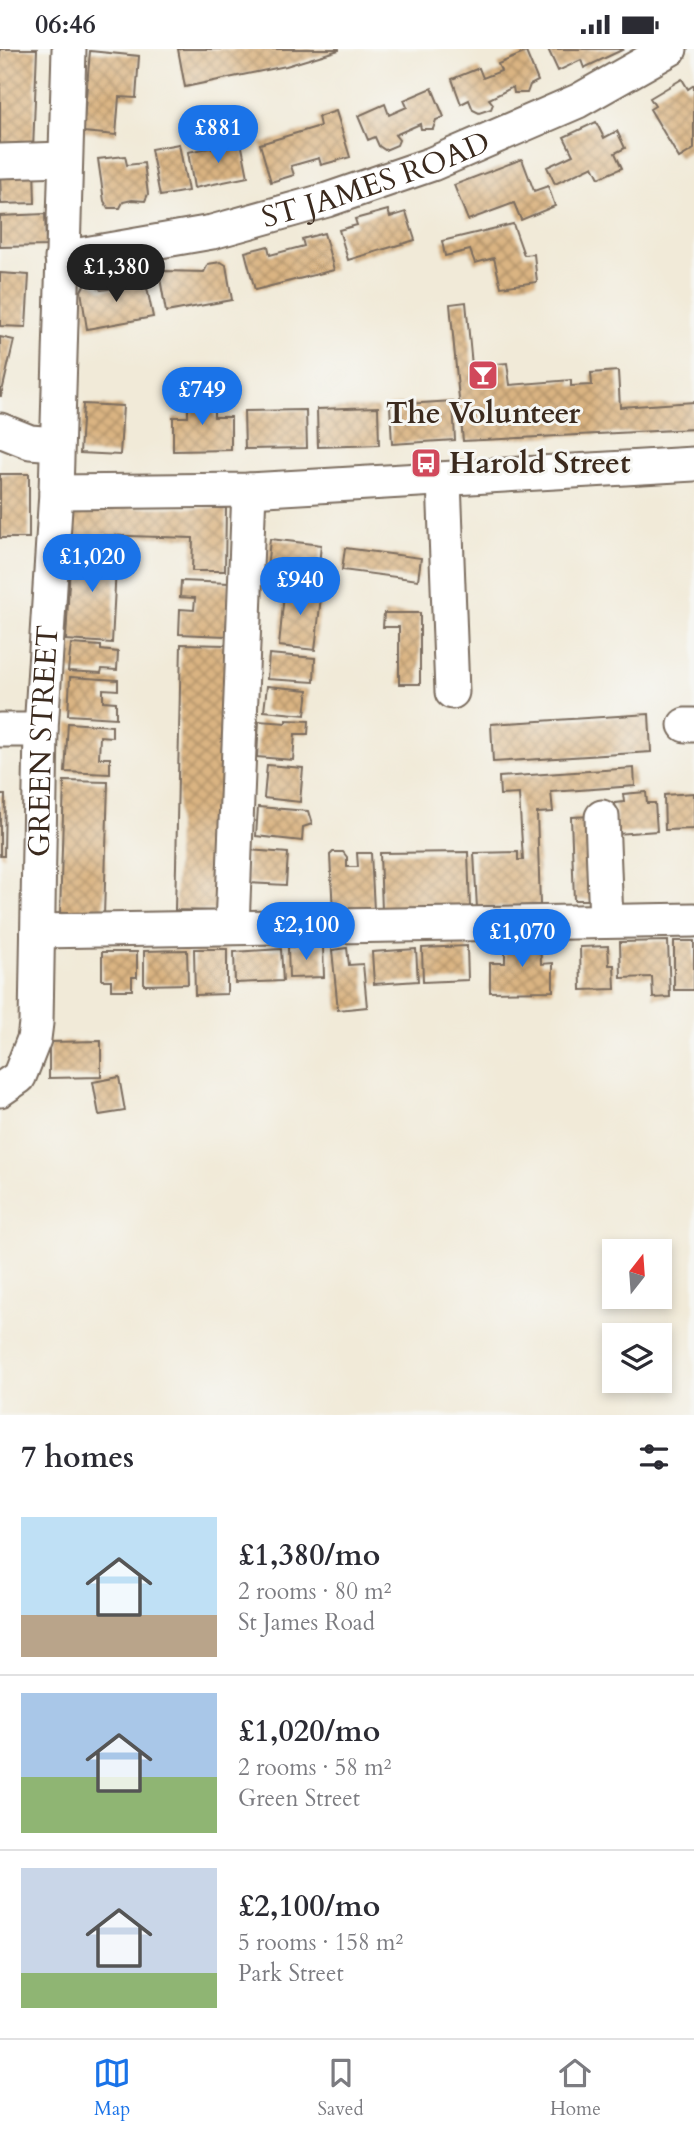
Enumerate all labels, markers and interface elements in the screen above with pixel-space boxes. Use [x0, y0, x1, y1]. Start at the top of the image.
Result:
text: 06:46 [35, 7, 96, 42]
pin: £881 [177, 106, 259, 165]
text: £881 [194, 112, 242, 143]
street label: ST JAMES ROAD [257, 121, 496, 238]
pin: £1,380 [59, 245, 173, 304]
text: £1,380 [83, 251, 149, 282]
bar icon: The Volunteer [466, 358, 500, 392]
pin: £749 [161, 367, 243, 427]
text: £749 [178, 374, 226, 405]
place label: The Volunteer [386, 393, 581, 434]
place label: Harold Street [449, 443, 631, 484]
bus stop icon: Harold Street [409, 446, 443, 480]
pin: £1,020 [35, 535, 149, 594]
text: £1,020 [59, 541, 125, 572]
pin: £940 [259, 557, 341, 617]
text: £940 [276, 564, 324, 595]
street label: GREEN STREET [18, 624, 68, 857]
pin: £2,100 [249, 902, 363, 962]
text: £2,100 [273, 909, 339, 940]
pin: £1,070 [465, 909, 579, 969]
text: £1,070 [489, 916, 555, 947]
north arrow [602, 1239, 672, 1309]
map controls [602, 1239, 672, 1393]
button: layers [602, 1323, 672, 1393]
text: 7 homes [21, 1437, 134, 1478]
icon: filters [635, 1438, 673, 1476]
text: £1,380/mo [238, 1535, 380, 1576]
icon: home [77, 1545, 161, 1629]
text: 2 rooms · 80 m² [238, 1576, 391, 1607]
text: St James Road [238, 1607, 375, 1638]
text: £1,020/mo [238, 1711, 380, 1752]
icon: home [77, 1721, 161, 1805]
text: 2 rooms · 58 m² [238, 1752, 391, 1783]
text: Green Street [238, 1783, 360, 1814]
text: £2,100/mo [238, 1886, 380, 1927]
icon: home [77, 1896, 161, 1980]
text: 5 rooms · 158 m² [238, 1927, 403, 1958]
text: Park Street [238, 1958, 344, 1989]
tab: Map [93, 2054, 131, 2122]
tab: Saved [318, 2054, 364, 2122]
tab: Home [550, 2054, 601, 2122]

